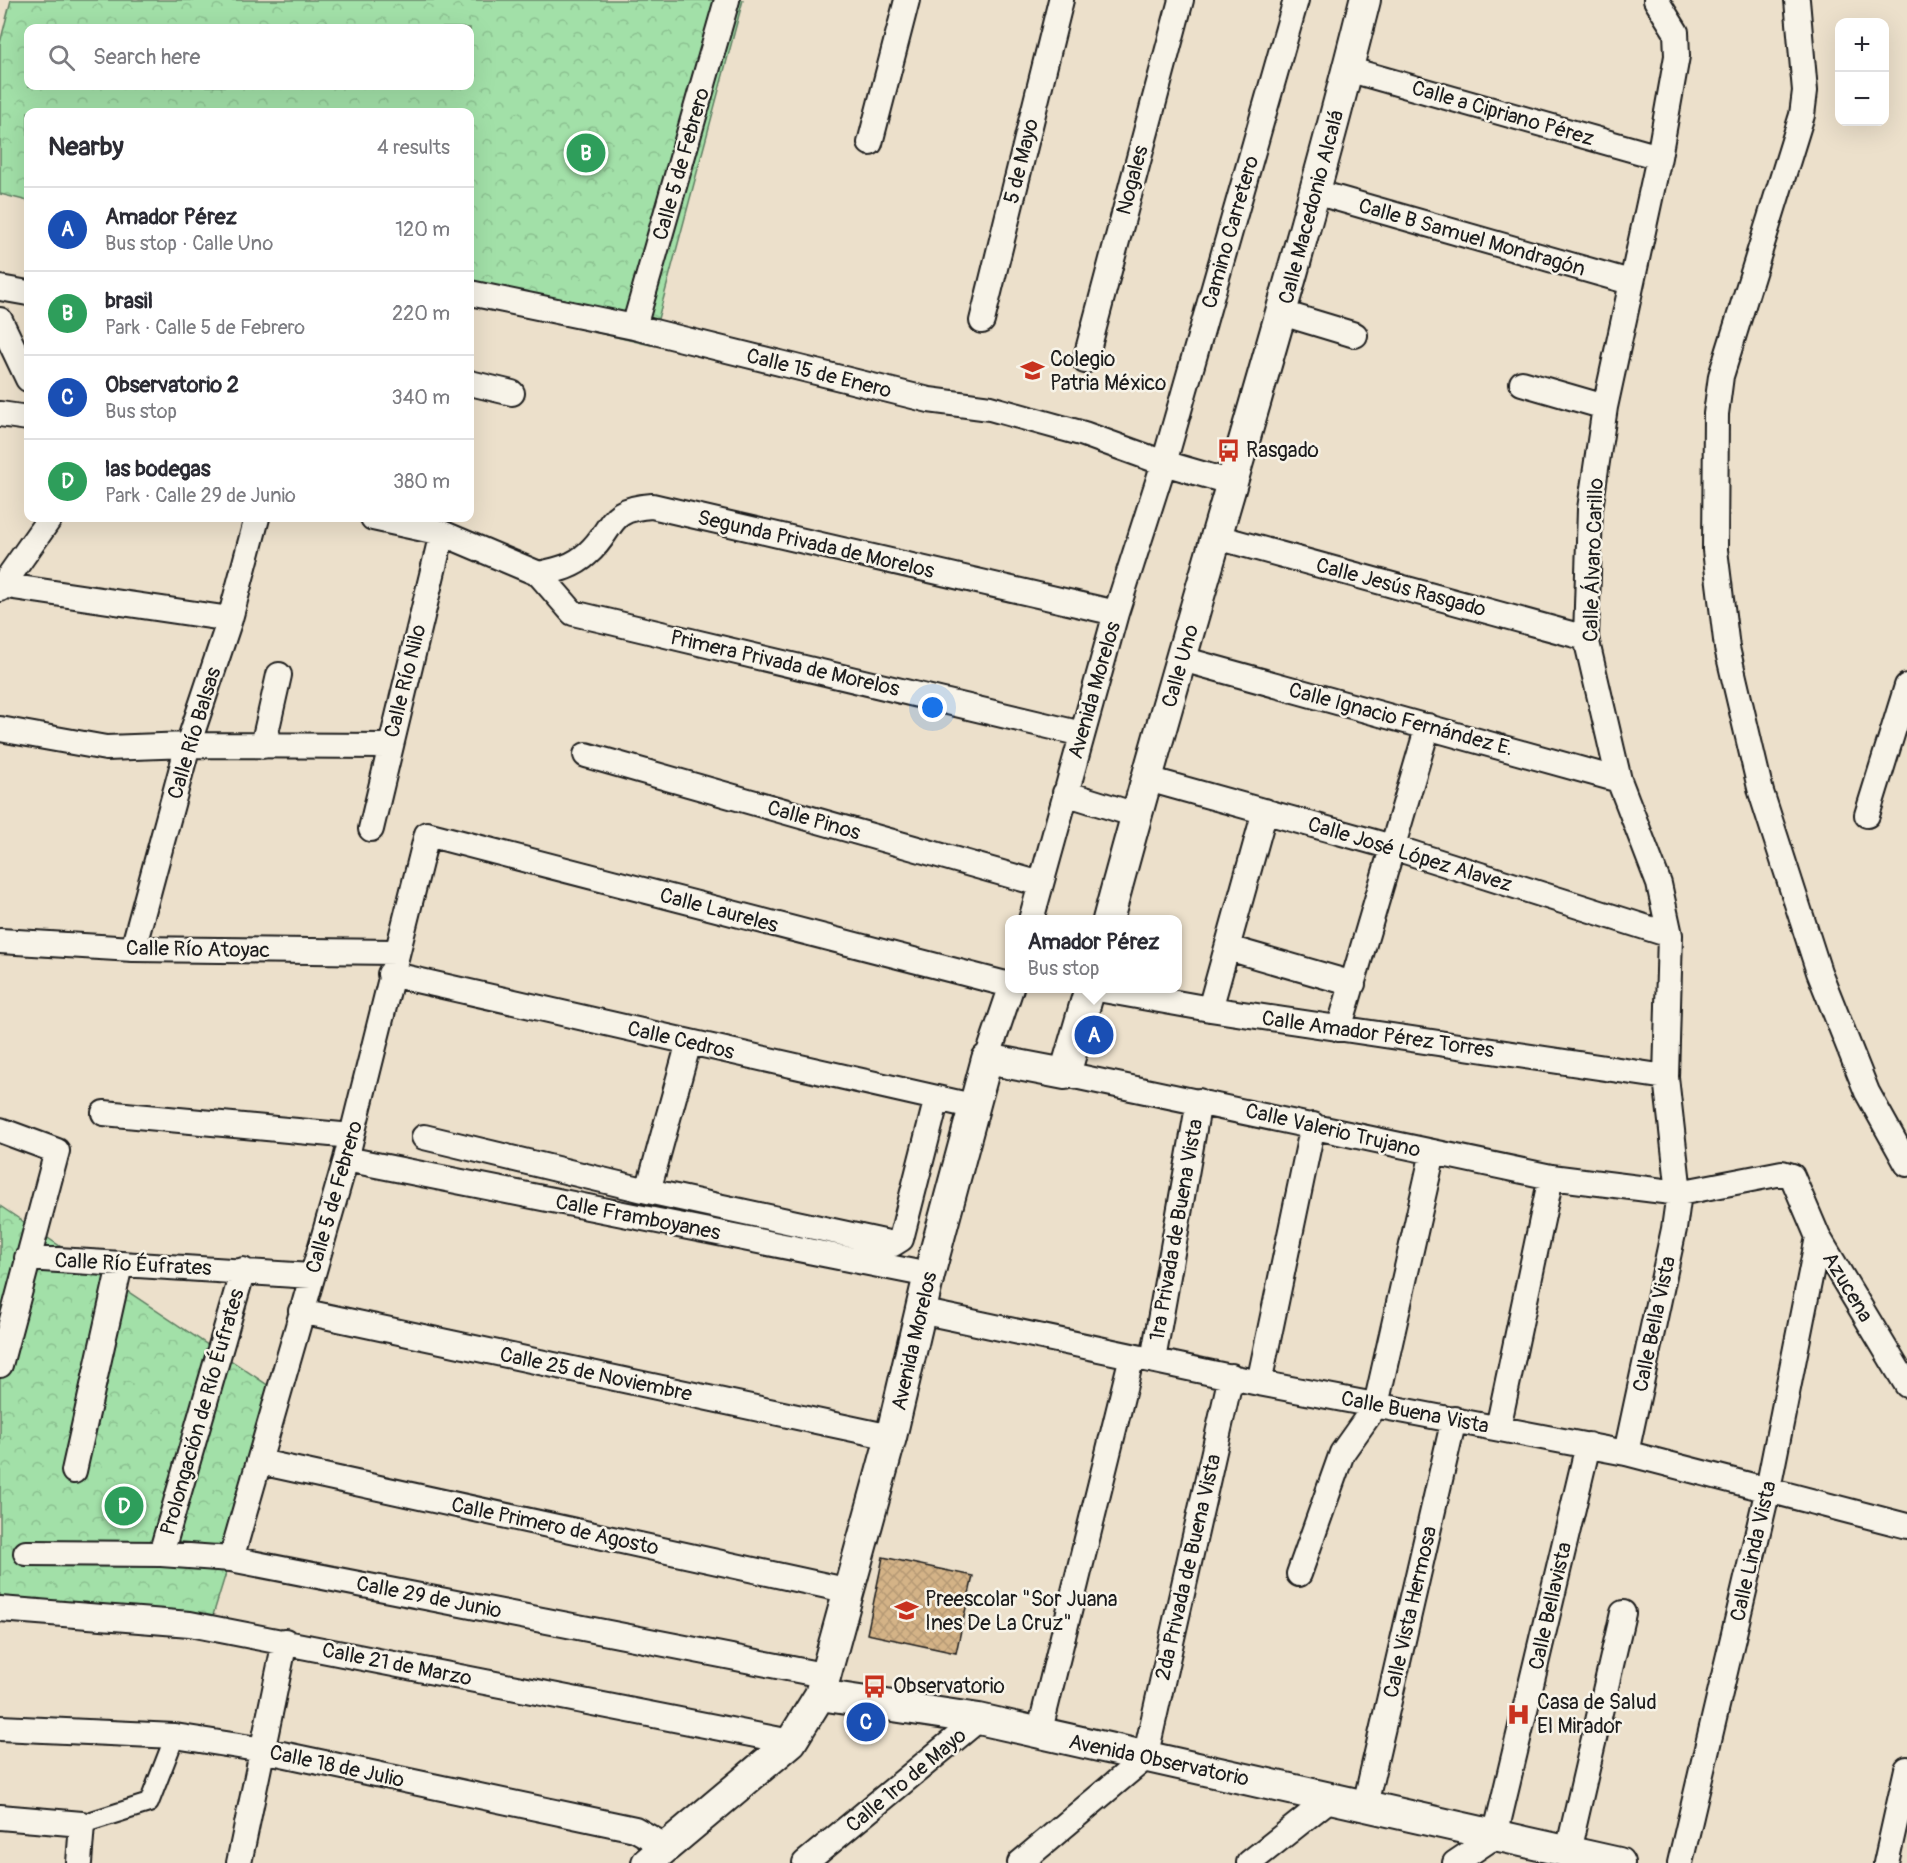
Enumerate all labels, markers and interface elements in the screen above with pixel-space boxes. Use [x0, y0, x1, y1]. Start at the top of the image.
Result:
map controls [1835, 18, 1889, 126]
button: + [1835, 18, 1889, 72]
search box [24, 24, 474, 90]
icon: search [45, 41, 78, 74]
text: Search here [93, 43, 200, 71]
button: − [1835, 72, 1889, 126]
street label: Calle a Cipriano Pérez [1409, 75, 1597, 152]
street label: Calle 5 de Febrero [647, 85, 716, 244]
street label: Calle Macedonio Alcalá [1273, 107, 1350, 307]
street label: 5 de Mayo [998, 116, 1045, 206]
pin: B [566, 130, 606, 176]
text: Nearby [48, 131, 124, 163]
text: 4 results [377, 135, 450, 160]
street label: Nogales [1110, 142, 1155, 218]
street label: Camino Carretero [1196, 153, 1265, 312]
street label: Calle B Samuel Mondragón [1355, 192, 1588, 283]
text: Amador Pérez [105, 203, 237, 231]
text: A [61, 217, 74, 242]
text: 120 m [395, 217, 450, 242]
text: Bus stop · Calle Uno [105, 231, 273, 256]
text: brasil [105, 287, 153, 315]
text: B [62, 301, 73, 326]
text: 220 m [392, 301, 450, 326]
text: Park · Calle 5 de Febrero [105, 315, 305, 340]
street label: Calle 15 de Enero [743, 342, 894, 405]
place label: Colegio Patria México [1050, 346, 1166, 397]
school or university icon: Colegio Patria México [1019, 358, 1045, 384]
text: Observatorio 2 [105, 371, 239, 399]
text: C [61, 385, 74, 410]
text: 340 m [391, 385, 450, 410]
text: Bus stop [105, 399, 177, 424]
bus stop icon: Rasgado [1215, 437, 1241, 463]
place label: Rasgado [1246, 437, 1319, 464]
text: las bodegas [105, 455, 211, 483]
text: D [61, 469, 74, 494]
text: 380 m [393, 469, 450, 494]
street label: Calle Álvaro Carillo [1577, 478, 1610, 643]
text: Park · Calle 29 de Junio [105, 483, 296, 508]
street label: Segunda Privada de Morelos [695, 504, 937, 585]
street label: Calle Jesús Rasgado [1313, 552, 1489, 623]
street label: Avenida Morelos [1062, 618, 1127, 762]
street label: Calle Río Nilo [378, 622, 433, 741]
street label: Calle Uno [1156, 622, 1205, 711]
street label: Primera Privada de Morelos [668, 624, 903, 703]
street label: Calle Río Balsas [162, 663, 228, 802]
street label: Calle Ignacio Fernández E. [1286, 677, 1516, 762]
your location [918, 693, 947, 722]
street label: Calle Pinos [764, 794, 864, 847]
street label: Calle José López Alavez [1304, 811, 1515, 898]
street label: Calle Laureles [657, 882, 782, 939]
popup [1005, 915, 1182, 993]
text: Amador Pérez [1028, 928, 1159, 956]
street label: Calle Río Atoyac [126, 935, 270, 964]
text: Bus stop [1028, 956, 1100, 981]
street label: Calle Amador Pérez Torres [1260, 1005, 1496, 1064]
pin: A [1074, 1012, 1114, 1058]
street label: Calle Cedros [625, 1015, 738, 1066]
street label: Calle Valerio Trujano [1243, 1097, 1423, 1164]
street label: 1ra Privada de Buena Vista [1144, 1117, 1209, 1343]
street label: Calle 5 de Febrero [300, 1118, 369, 1277]
street label: Calle Framboyanes [553, 1188, 723, 1247]
street label: Calle Río Éufrates [54, 1247, 213, 1282]
street label: Azucena [1816, 1247, 1879, 1327]
street label: Calle Bella Vista [1627, 1254, 1682, 1394]
street label: Avenida Morelos [885, 1269, 944, 1413]
street label: Prolongación de Río Éufrates [154, 1285, 251, 1538]
street label: Calle 25 de Noviembre [497, 1341, 695, 1408]
street label: Calle Buena Vista [1339, 1385, 1491, 1440]
street label: 2da Privada de Buena Vista [1149, 1451, 1228, 1683]
street label: Calle Linda Vista [1724, 1478, 1783, 1624]
pin: D [104, 1484, 144, 1528]
street label: Calle Primero de Agosto [449, 1491, 661, 1562]
street label: Calle Vista Hermosa [1378, 1524, 1443, 1701]
street label: Calle Bellavista [1523, 1540, 1578, 1673]
street label: Calle 29 de Junio [354, 1570, 504, 1625]
place label: Preescolar "Sor Juana Ines De La Cruz" [925, 1586, 1118, 1637]
school or university icon: Preescolar "Sor Juana Ines De La Cruz" [894, 1598, 920, 1624]
street label: Calle 21 de Marzo [320, 1637, 474, 1692]
bus stop icon: Observatorio [862, 1673, 888, 1699]
place label: Observatorio [893, 1673, 1005, 1700]
place label: Casa de Salud El Mirador [1537, 1689, 1657, 1740]
pin: C [846, 1700, 886, 1744]
hospital icon: Casa de Salud El Mirador [1506, 1701, 1532, 1727]
street label: Calle 1ro de Mayo [841, 1722, 971, 1838]
street label: Avenida Observatorio [1066, 1728, 1252, 1793]
street label: Calle 18 de Julio [267, 1739, 407, 1794]

